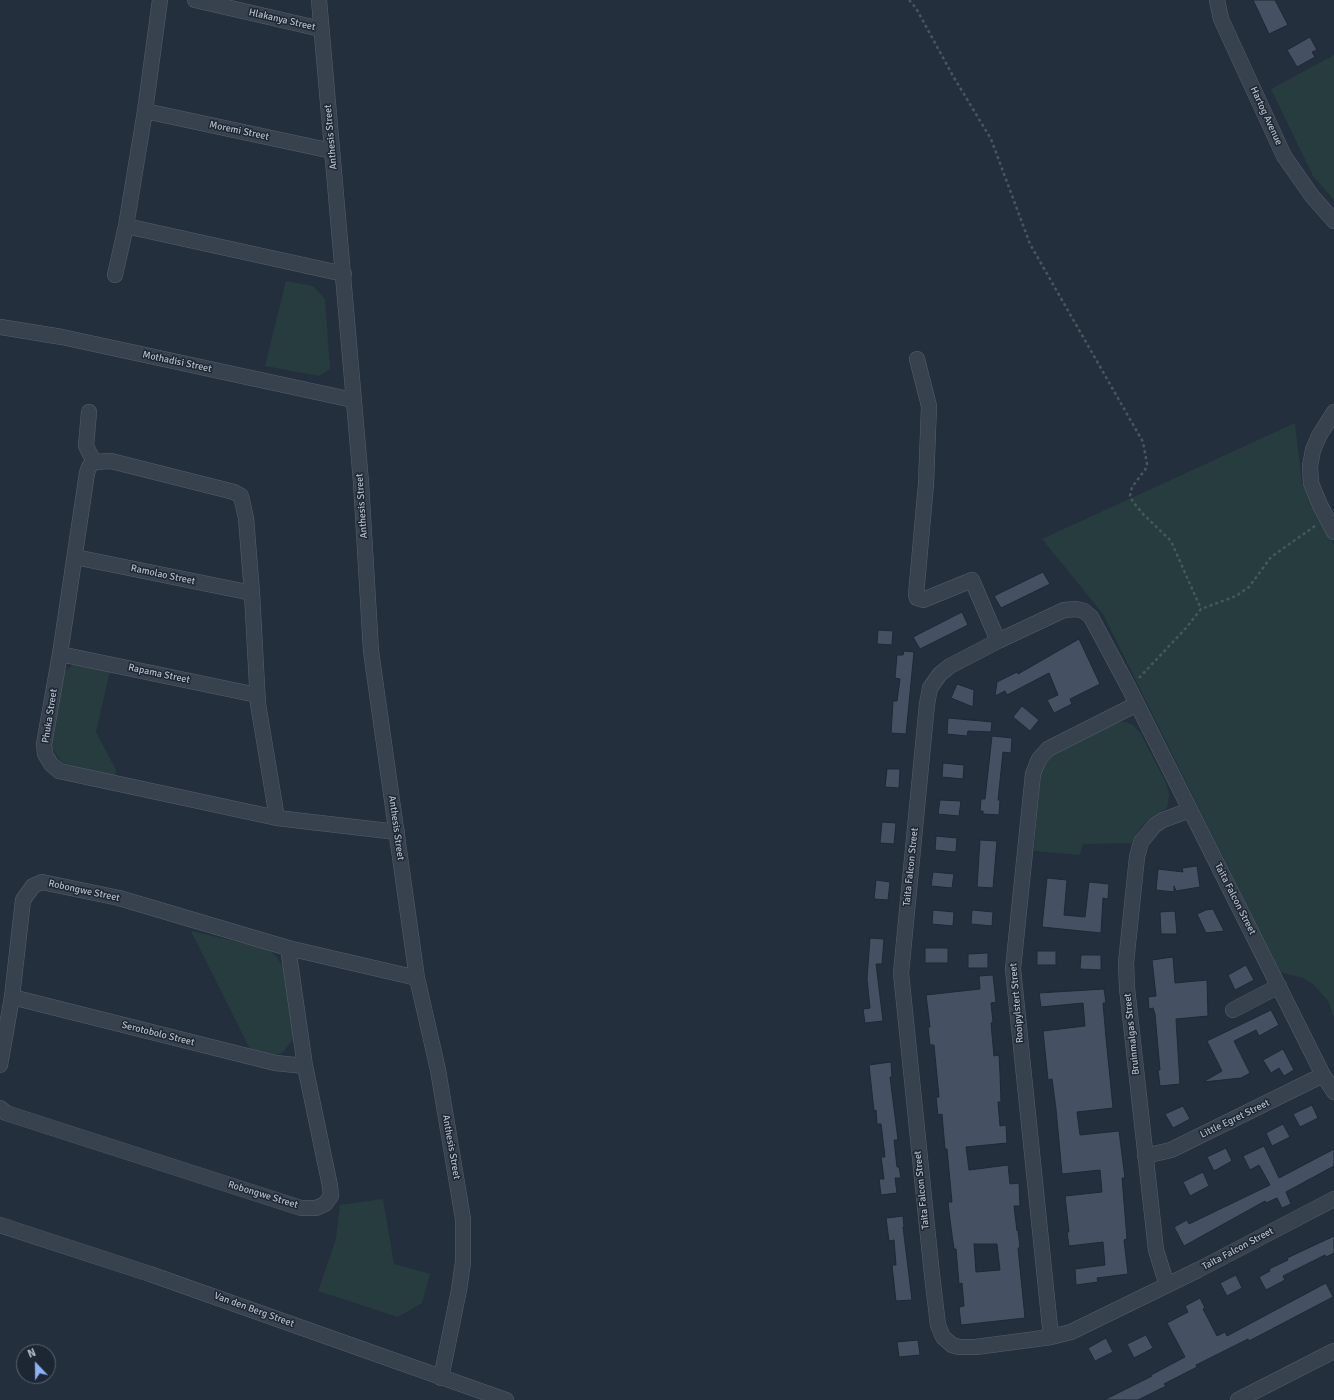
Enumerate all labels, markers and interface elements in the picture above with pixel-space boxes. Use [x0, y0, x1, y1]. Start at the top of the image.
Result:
street label: Hlakanya Street [248, 7, 316, 33]
street label: Hartog Avenue [1247, 85, 1285, 147]
street label: Anthesis Street [322, 104, 340, 170]
street label: Moremi Street [208, 119, 270, 143]
street label: Mothadisi Street [141, 349, 213, 375]
street label: Anthesis Street [354, 473, 370, 539]
street label: Ramolao Street [130, 562, 196, 588]
street label: Rapama Street [127, 662, 191, 686]
street label: Phuka Street [40, 688, 60, 744]
street label: Anthesis Street [386, 795, 406, 861]
street label: Taita Falcon Street [901, 827, 921, 907]
street label: Taita Falcon Street [1212, 861, 1258, 937]
street label: Robongwe Street [47, 878, 121, 904]
street label: Rooipylstert Street [1008, 962, 1026, 1044]
street label: Bruinmalgas Street [1122, 993, 1142, 1075]
street label: Serotobolo Street [120, 1019, 196, 1049]
street label: Little Egret Street [1198, 1097, 1272, 1141]
street label: Anthesis Street [439, 1114, 463, 1180]
street label: Taita Falcon Street [912, 1150, 932, 1230]
street label: Robongwe Street [227, 1179, 299, 1211]
street label: Taita Falcon Street [1200, 1225, 1276, 1273]
street label: Van den Berg Street [212, 1290, 296, 1330]
north arrow [16, 1344, 56, 1384]
text: N [26, 1346, 38, 1361]

